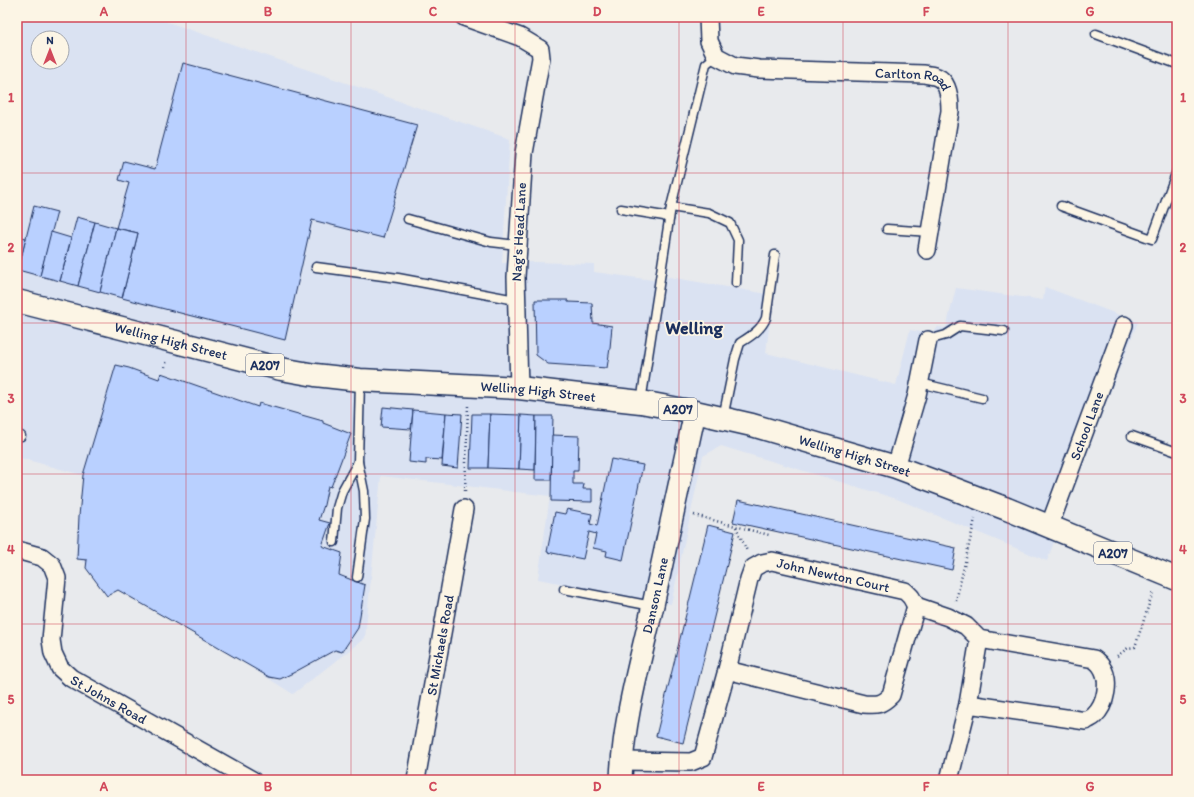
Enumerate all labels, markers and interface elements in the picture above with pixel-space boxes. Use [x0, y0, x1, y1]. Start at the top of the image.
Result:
text: A [99, 4, 109, 19]
text: B [264, 4, 273, 19]
text: C [429, 4, 438, 19]
text: D [593, 4, 602, 19]
text: E [757, 4, 765, 19]
text: F [923, 4, 930, 19]
text: G [1086, 4, 1095, 19]
north arrow [30, 30, 70, 70]
text: N [46, 34, 54, 47]
street label: Carlton Road [875, 64, 956, 94]
text: 1 [8, 90, 14, 105]
text: 1 [1180, 90, 1186, 105]
street label: Nag's Head Lane [508, 182, 530, 282]
text: 2 [8, 240, 15, 255]
text: 2 [1180, 240, 1187, 255]
district label: Welling [665, 317, 724, 339]
street label: Welling High Street [113, 318, 229, 363]
road number: A207 [246, 354, 284, 376]
street label: Welling High Street [480, 378, 597, 405]
street label: School Lane [1066, 389, 1107, 462]
text: 3 [7, 391, 15, 406]
text: 3 [1179, 391, 1187, 406]
road number: A207 [659, 398, 697, 420]
street label: Welling High Street [797, 431, 913, 480]
text: 4 [7, 542, 15, 557]
road number: A207 [1094, 542, 1132, 564]
text: 4 [1179, 542, 1187, 557]
street label: John Newton Court [775, 554, 891, 596]
street label: Danson Lane [638, 555, 672, 635]
street label: St Michaels Road [423, 593, 457, 697]
street label: St Johns Road [68, 671, 150, 728]
text: 5 [8, 692, 15, 707]
text: 5 [1180, 692, 1187, 707]
text: A [99, 779, 109, 794]
text: B [264, 779, 273, 794]
text: C [429, 779, 438, 794]
text: D [593, 779, 602, 794]
text: E [757, 779, 765, 794]
text: F [923, 779, 930, 794]
text: G [1086, 779, 1095, 794]

